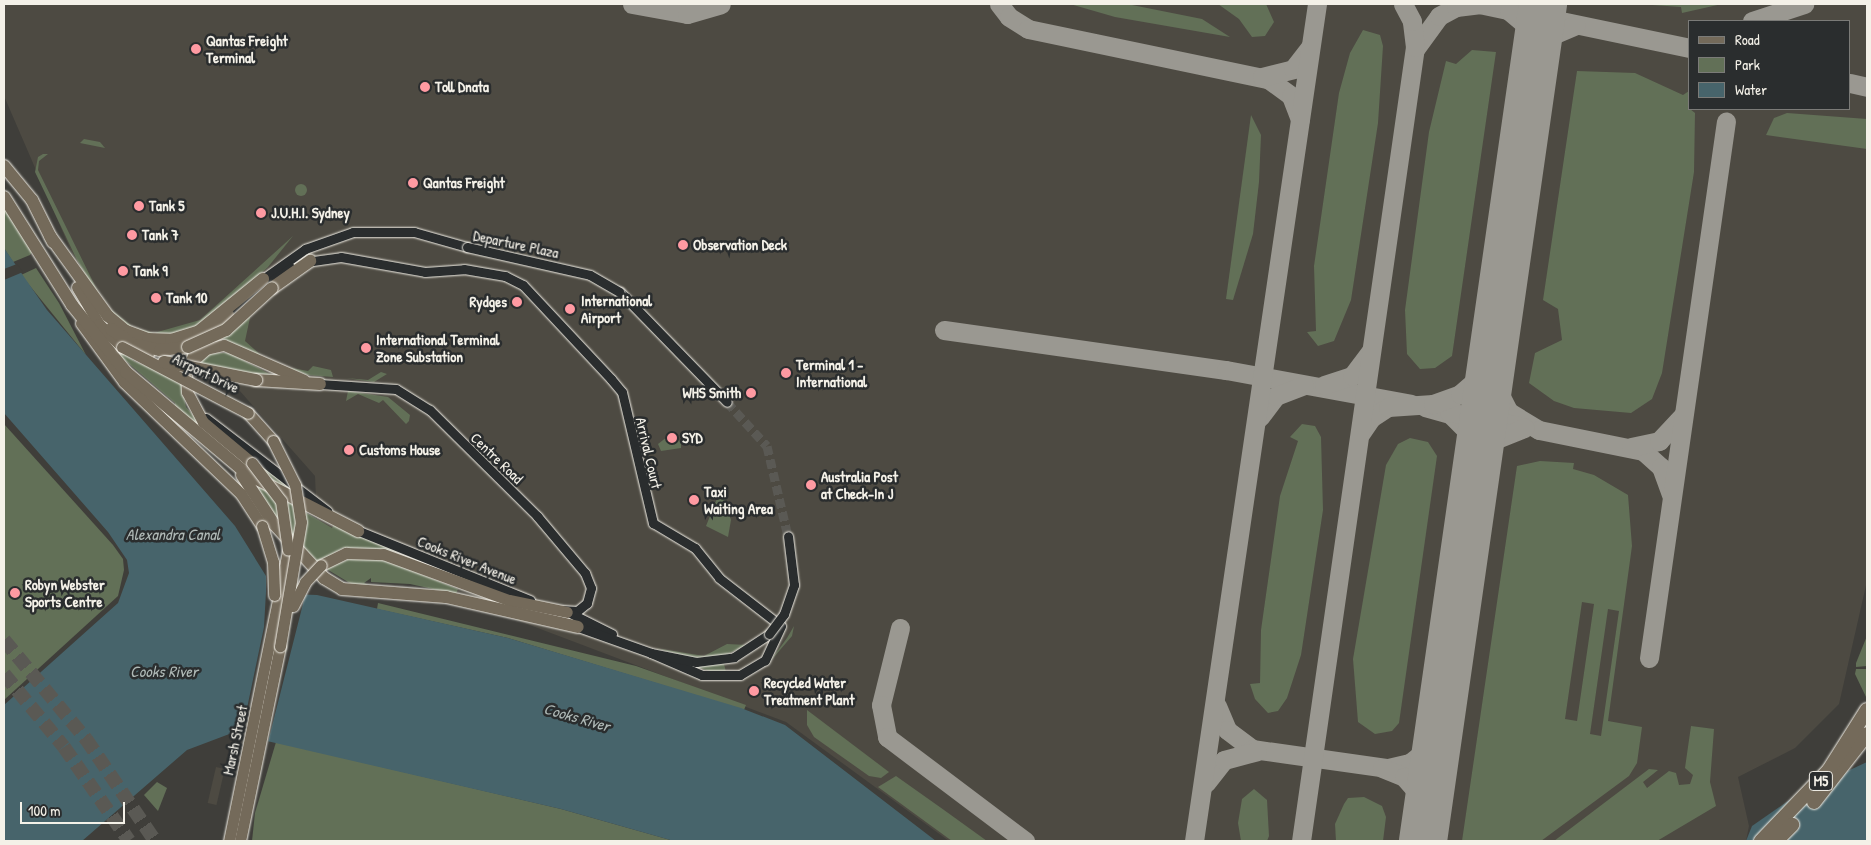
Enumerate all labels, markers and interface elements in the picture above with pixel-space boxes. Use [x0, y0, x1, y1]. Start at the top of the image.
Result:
legend [1688, 20, 1851, 110]
text: Road [1735, 29, 1760, 50]
place label: Qantas Freight Terminal [206, 31, 288, 66]
marker: Qantas Freight Terminal [190, 43, 202, 55]
text: Park [1735, 54, 1760, 75]
place label: Toll Dnata [435, 78, 489, 96]
text: Water [1735, 79, 1767, 100]
marker: Toll Dnata [419, 81, 431, 93]
place label: Qantas Freight [423, 174, 505, 192]
marker: Qantas Freight [407, 177, 419, 189]
place label: Tank 5 [149, 197, 185, 215]
marker: Tank 5 [133, 200, 145, 212]
place label: J.U.H.I. Sydney [271, 204, 350, 222]
marker: J.U.H.I. Sydney [255, 207, 267, 219]
place label: Tank 7 [142, 226, 179, 244]
street label: Departure Plaza [472, 226, 560, 262]
marker: Tank 7 [126, 229, 138, 241]
place label: Observation Deck [693, 236, 787, 254]
marker: Observation Deck [677, 239, 689, 251]
place label: Tank 9 [133, 262, 168, 280]
marker: Tank 9 [117, 265, 129, 277]
place label: Tank 10 [166, 289, 208, 307]
place label: International Airport [581, 291, 652, 326]
marker: Tank 10 [150, 292, 162, 304]
place label: Rydges [470, 293, 507, 311]
marker: Rydges [511, 296, 523, 308]
marker: International Airport [563, 302, 577, 316]
place label: International Terminal Zone Substation [376, 330, 500, 365]
marker: International Terminal Zone Substation [360, 342, 372, 354]
street label: Airport Drive [170, 349, 242, 397]
place label: Terminal 1 - International [796, 355, 867, 390]
marker: Terminal 1 - International [780, 367, 792, 379]
place label: WHS Smith [683, 384, 741, 402]
marker: WHS Smith [745, 387, 757, 399]
street label: Arrival Court [632, 416, 666, 490]
street label: Centre Road [467, 429, 527, 487]
place label: SYD [682, 429, 703, 447]
marker: SYD [666, 432, 678, 444]
place label: Customs House [359, 441, 440, 459]
marker: Customs House [343, 444, 355, 456]
place label: Australia Post at Check-In J [821, 467, 898, 502]
marker: Australia Post at Check-In J [805, 479, 817, 491]
place label: Taxi Waiting Area [704, 482, 773, 517]
marker: Taxi Waiting Area [688, 494, 700, 506]
water label: Alexandra Canal [126, 524, 220, 544]
street label: Cooks River Avenue [415, 532, 519, 588]
place label: Robyn Webster Sports Centre [25, 575, 105, 610]
marker: Robyn Webster Sports Centre [9, 587, 21, 599]
water label: Cooks River [130, 661, 198, 681]
place label: Recycled Water Treatment Plant [764, 673, 854, 708]
marker: Recycled Water Treatment Plant [748, 685, 760, 697]
water label: Cooks River [542, 698, 612, 736]
street label: Marsh Street [219, 703, 251, 777]
road number: M5 [1808, 769, 1834, 792]
scale bar [22, 792, 128, 824]
text: 100 m [28, 800, 61, 821]

